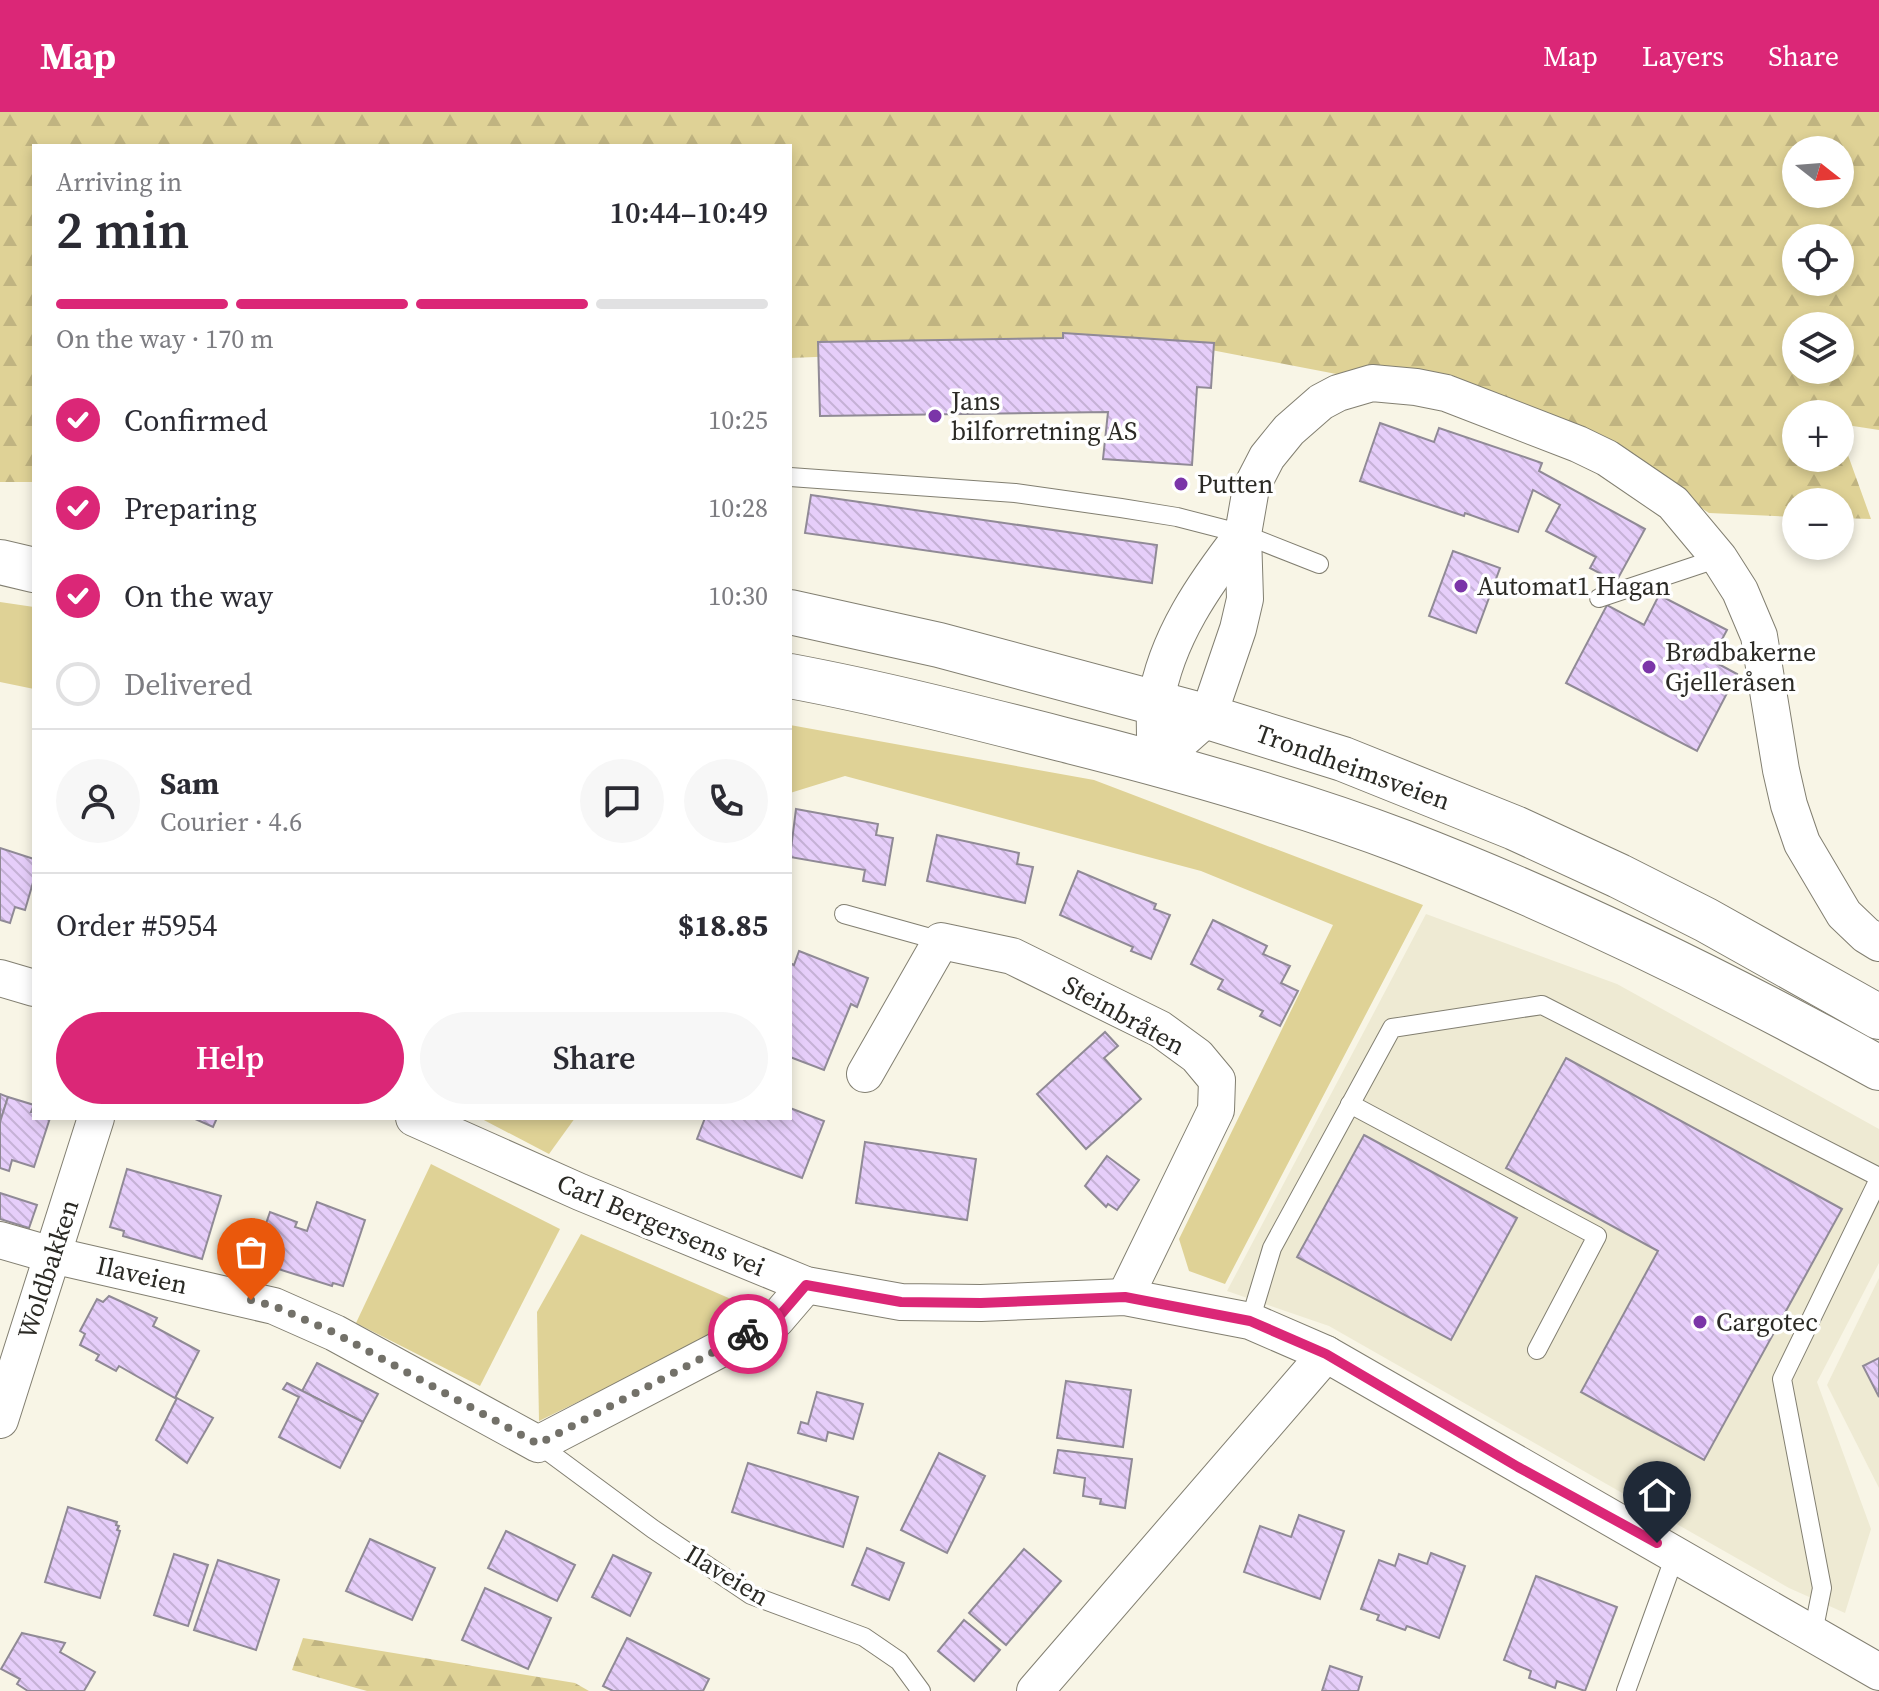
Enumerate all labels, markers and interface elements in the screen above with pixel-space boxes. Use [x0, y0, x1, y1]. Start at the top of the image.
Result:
text: Map [40, 30, 116, 82]
text: Map [1543, 37, 1598, 75]
text: Layers [1642, 37, 1724, 75]
text: Share [1768, 37, 1839, 75]
north arrow [1782, 136, 1854, 208]
map controls [1782, 136, 1854, 560]
text: Arriving in [56, 164, 182, 200]
text: 10:44–10:49 [609, 192, 768, 233]
text: 2 min [56, 194, 189, 265]
button: locate [1782, 224, 1854, 296]
button: layers [1782, 312, 1854, 384]
text: On the way · 170 m [56, 321, 274, 357]
place label: Jans bilforretning AS [950, 383, 1137, 449]
icon: check [56, 398, 100, 442]
text: Confirmed [124, 400, 268, 441]
button: + [1782, 400, 1854, 472]
text: 10:25 [708, 402, 768, 438]
marker: Jans bilforretning AS [926, 407, 944, 425]
place label: Putten [1197, 466, 1274, 502]
marker: Putten [1172, 475, 1190, 493]
icon: check [56, 486, 100, 530]
text: Preparing [124, 488, 257, 529]
button: − [1782, 488, 1854, 560]
text: 10:28 [708, 490, 768, 526]
place label: Automat1 Hagan [1477, 568, 1671, 604]
icon: check [56, 574, 100, 618]
text: On the way [124, 576, 273, 617]
marker: Automat1 Hagan [1452, 577, 1470, 595]
text: 10:30 [708, 578, 768, 614]
place label: Brødbakerne Gjelleråsen [1665, 634, 1816, 700]
marker: Brødbakerne Gjelleråsen [1640, 658, 1658, 676]
text: Delivered [124, 664, 252, 705]
street label: Trondheimsveien [1251, 715, 1455, 819]
button: person [56, 759, 140, 843]
button: chat [580, 759, 664, 843]
button: phone [684, 759, 768, 843]
text: Sam [160, 763, 219, 804]
text: Courier · 4.6 [160, 804, 302, 840]
text: Order #5954 [56, 905, 217, 946]
text: $18.85 [678, 905, 768, 946]
street label: Steinbråten [1056, 967, 1192, 1063]
button: Help [56, 1012, 404, 1104]
button: Share [420, 1012, 768, 1104]
street label: Carl Bergersens vei [551, 1165, 771, 1285]
street label: Woldbakken [8, 1195, 88, 1343]
pin [217, 1218, 285, 1300]
icon: bag [229, 1230, 273, 1274]
street label: Ilaveien [93, 1247, 191, 1303]
courier [708, 1294, 788, 1374]
place label: Cargotec [1716, 1304, 1818, 1340]
icon: bike [726, 1312, 770, 1356]
marker: Cargotec [1691, 1313, 1709, 1331]
pin [1623, 1461, 1691, 1543]
icon: home [1635, 1473, 1679, 1517]
street label: Ilaveien [678, 1536, 776, 1614]

